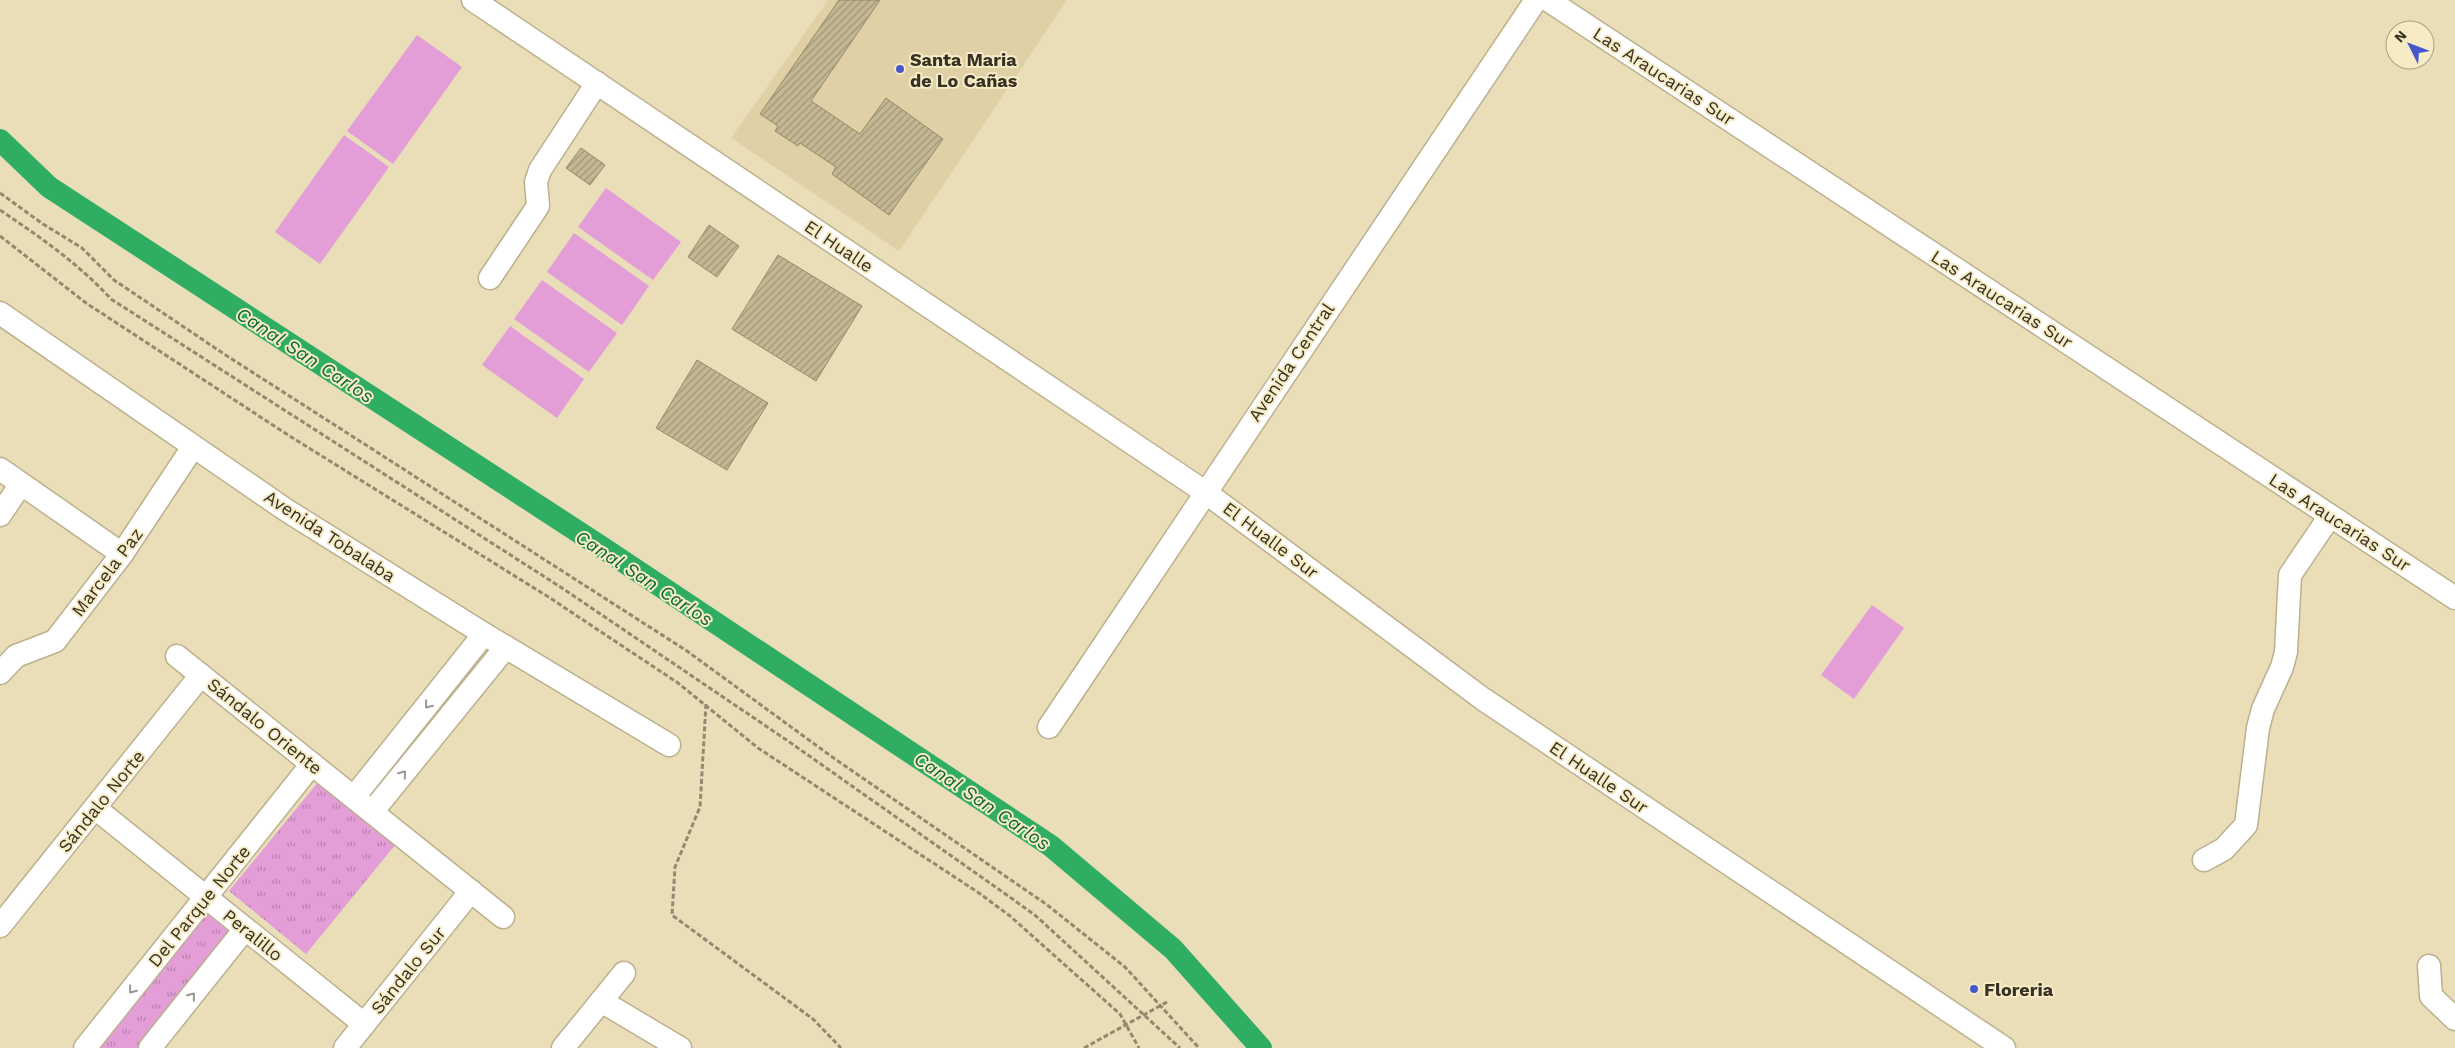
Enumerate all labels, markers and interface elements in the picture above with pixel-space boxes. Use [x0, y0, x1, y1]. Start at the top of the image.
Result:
north arrow [2385, 20, 2435, 70]
street label: Las Araucarias Sur [1589, 22, 1739, 130]
text: N [2391, 27, 2410, 46]
place label: Santa Maria de Lo Cañas [910, 49, 1018, 91]
marker: Santa Maria de Lo Cañas [894, 63, 906, 75]
street label: El Hualle [801, 215, 877, 277]
street label: Las Araucarias Sur [1927, 245, 2077, 353]
street label: Avenida Central [1244, 298, 1339, 425]
water label: Canal San Carlos [232, 302, 378, 408]
street label: Las Araucarias Sur [2265, 468, 2415, 576]
street label: Avenida Tobalaba [261, 486, 399, 586]
street label: El Hualle Sur [1219, 497, 1323, 583]
street label: Marcela Paz [67, 524, 147, 620]
water label: Canal San Carlos [571, 525, 717, 631]
street label: Sándalo Oriente [203, 673, 327, 779]
one-way arrow [425, 699, 433, 708]
street label: El Hualle Sur [1546, 736, 1652, 818]
street label: Sándalo Norte [53, 746, 149, 856]
water label: Canal San Carlos [910, 747, 1055, 855]
one-way arrow [397, 771, 406, 780]
street label: Del Parque Norte [144, 841, 254, 971]
street label: Peralillo [219, 905, 287, 965]
street label: Sándalo Sur [366, 922, 450, 1018]
place label: Floreria [1984, 979, 2054, 1000]
marker: Floreria [1968, 983, 1980, 995]
one-way arrow [129, 984, 137, 993]
one-way arrow [186, 993, 194, 1002]

